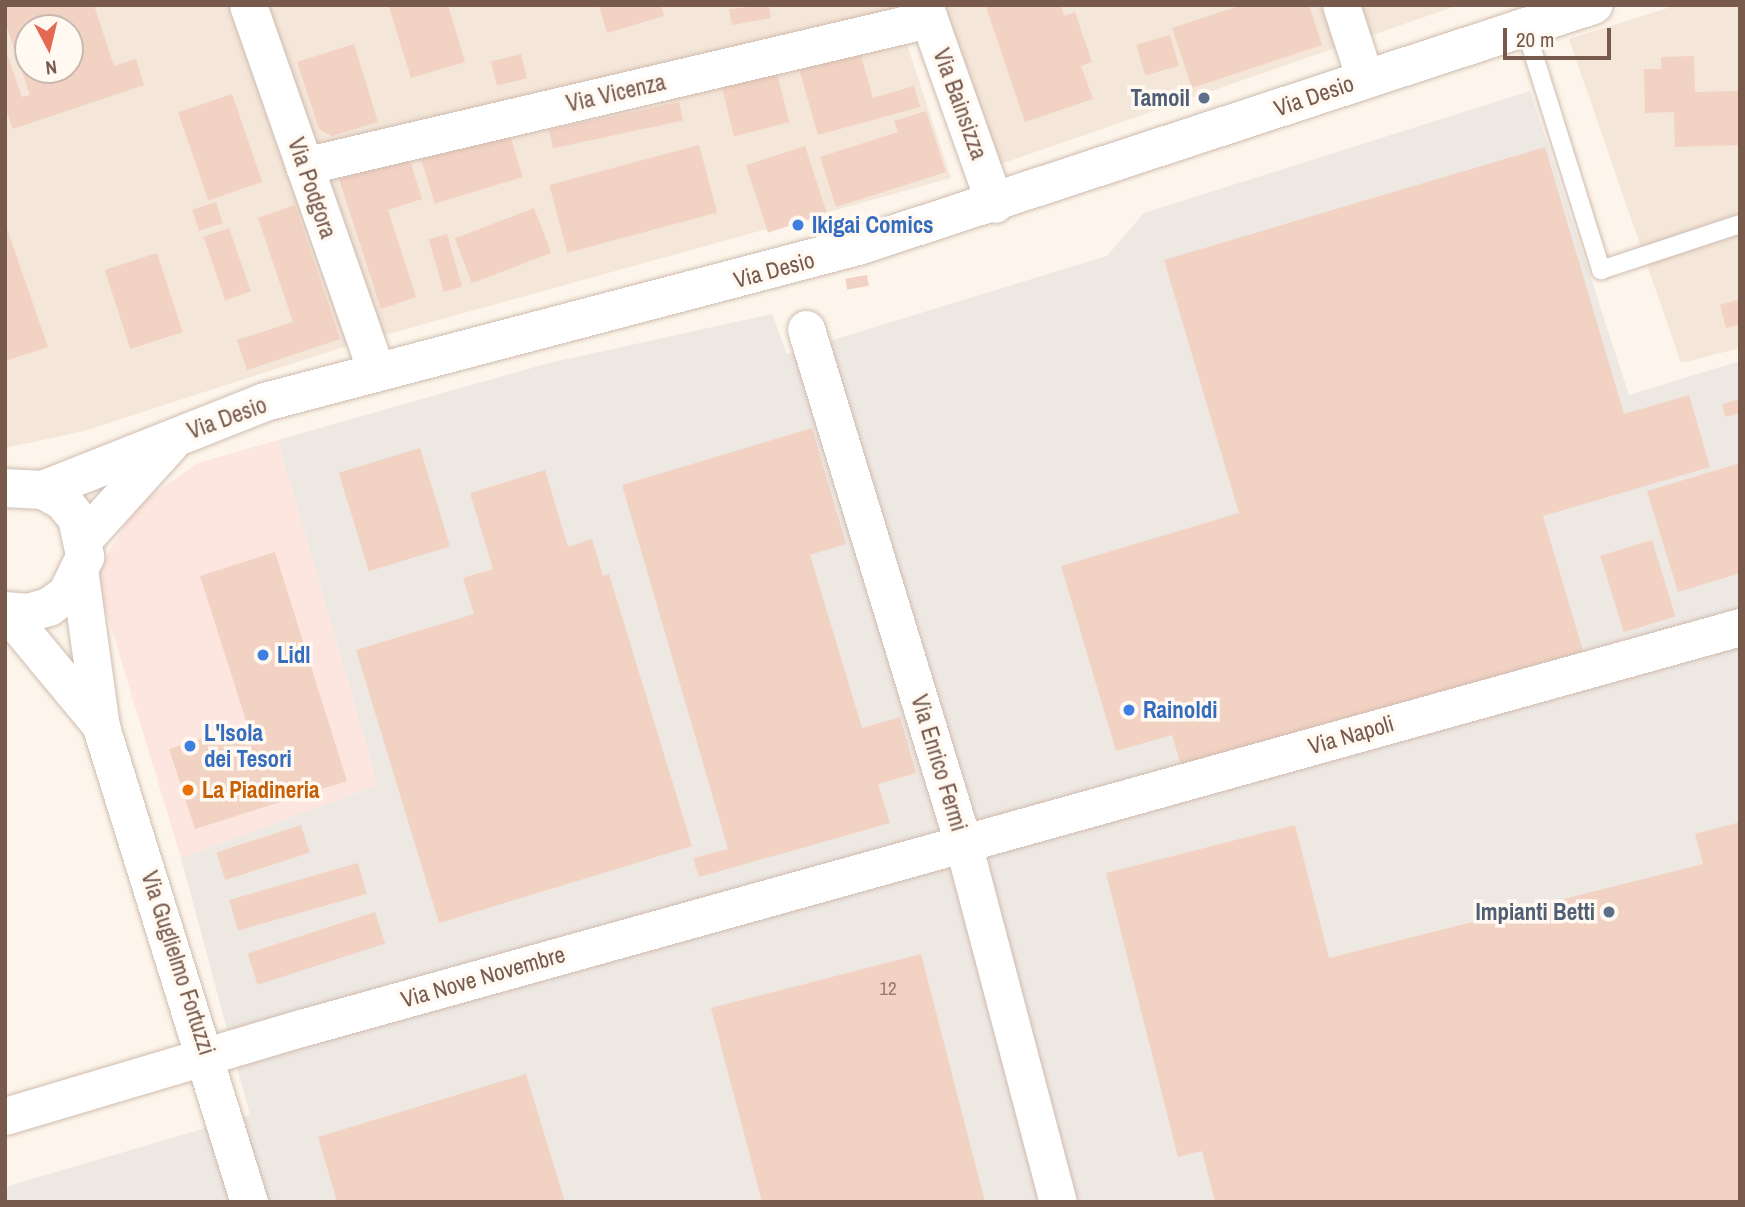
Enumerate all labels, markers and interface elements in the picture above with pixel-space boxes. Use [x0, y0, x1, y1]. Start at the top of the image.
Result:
north arrow [14, 14, 84, 84]
scale bar [1507, 14, 1616, 58]
text: 20 m [1516, 25, 1554, 54]
street label: Via Bainsizza [927, 45, 993, 163]
text: N [44, 54, 58, 81]
street label: Via Vicenza [564, 68, 668, 118]
street label: Via Desio [1271, 70, 1357, 122]
place label: Tamoil [1131, 84, 1190, 112]
marker: Tamoil [1196, 90, 1212, 106]
street label: Via Podgora [282, 134, 342, 242]
place label: Ikigai Comics [812, 211, 934, 239]
marker: Ikigai Comics [790, 217, 806, 233]
street label: Via Desio [731, 246, 817, 294]
street label: Via Desio [184, 391, 270, 445]
place label: Lidl [277, 641, 311, 669]
marker: Lidl [255, 647, 271, 663]
street label: Via Enrico Fermi [905, 691, 973, 835]
place label: Rainoldi [1143, 696, 1217, 724]
marker: Rainoldi [1121, 702, 1137, 718]
street label: Via Napoli [1305, 710, 1397, 760]
place label: L'Isola dei Tesori [204, 719, 292, 773]
marker: L'Isola dei Tesori [182, 738, 198, 754]
place label: La Piadineria [202, 776, 319, 804]
marker: La Piadineria [180, 782, 196, 798]
street label: Via Guglielmo Fortuzzi [135, 868, 221, 1058]
place label: Impianti Betti [1476, 898, 1595, 926]
marker: Impianti Betti [1601, 904, 1617, 920]
street label: Via Nove Novembre [398, 940, 568, 1014]
house number: 12 [879, 978, 897, 1000]

